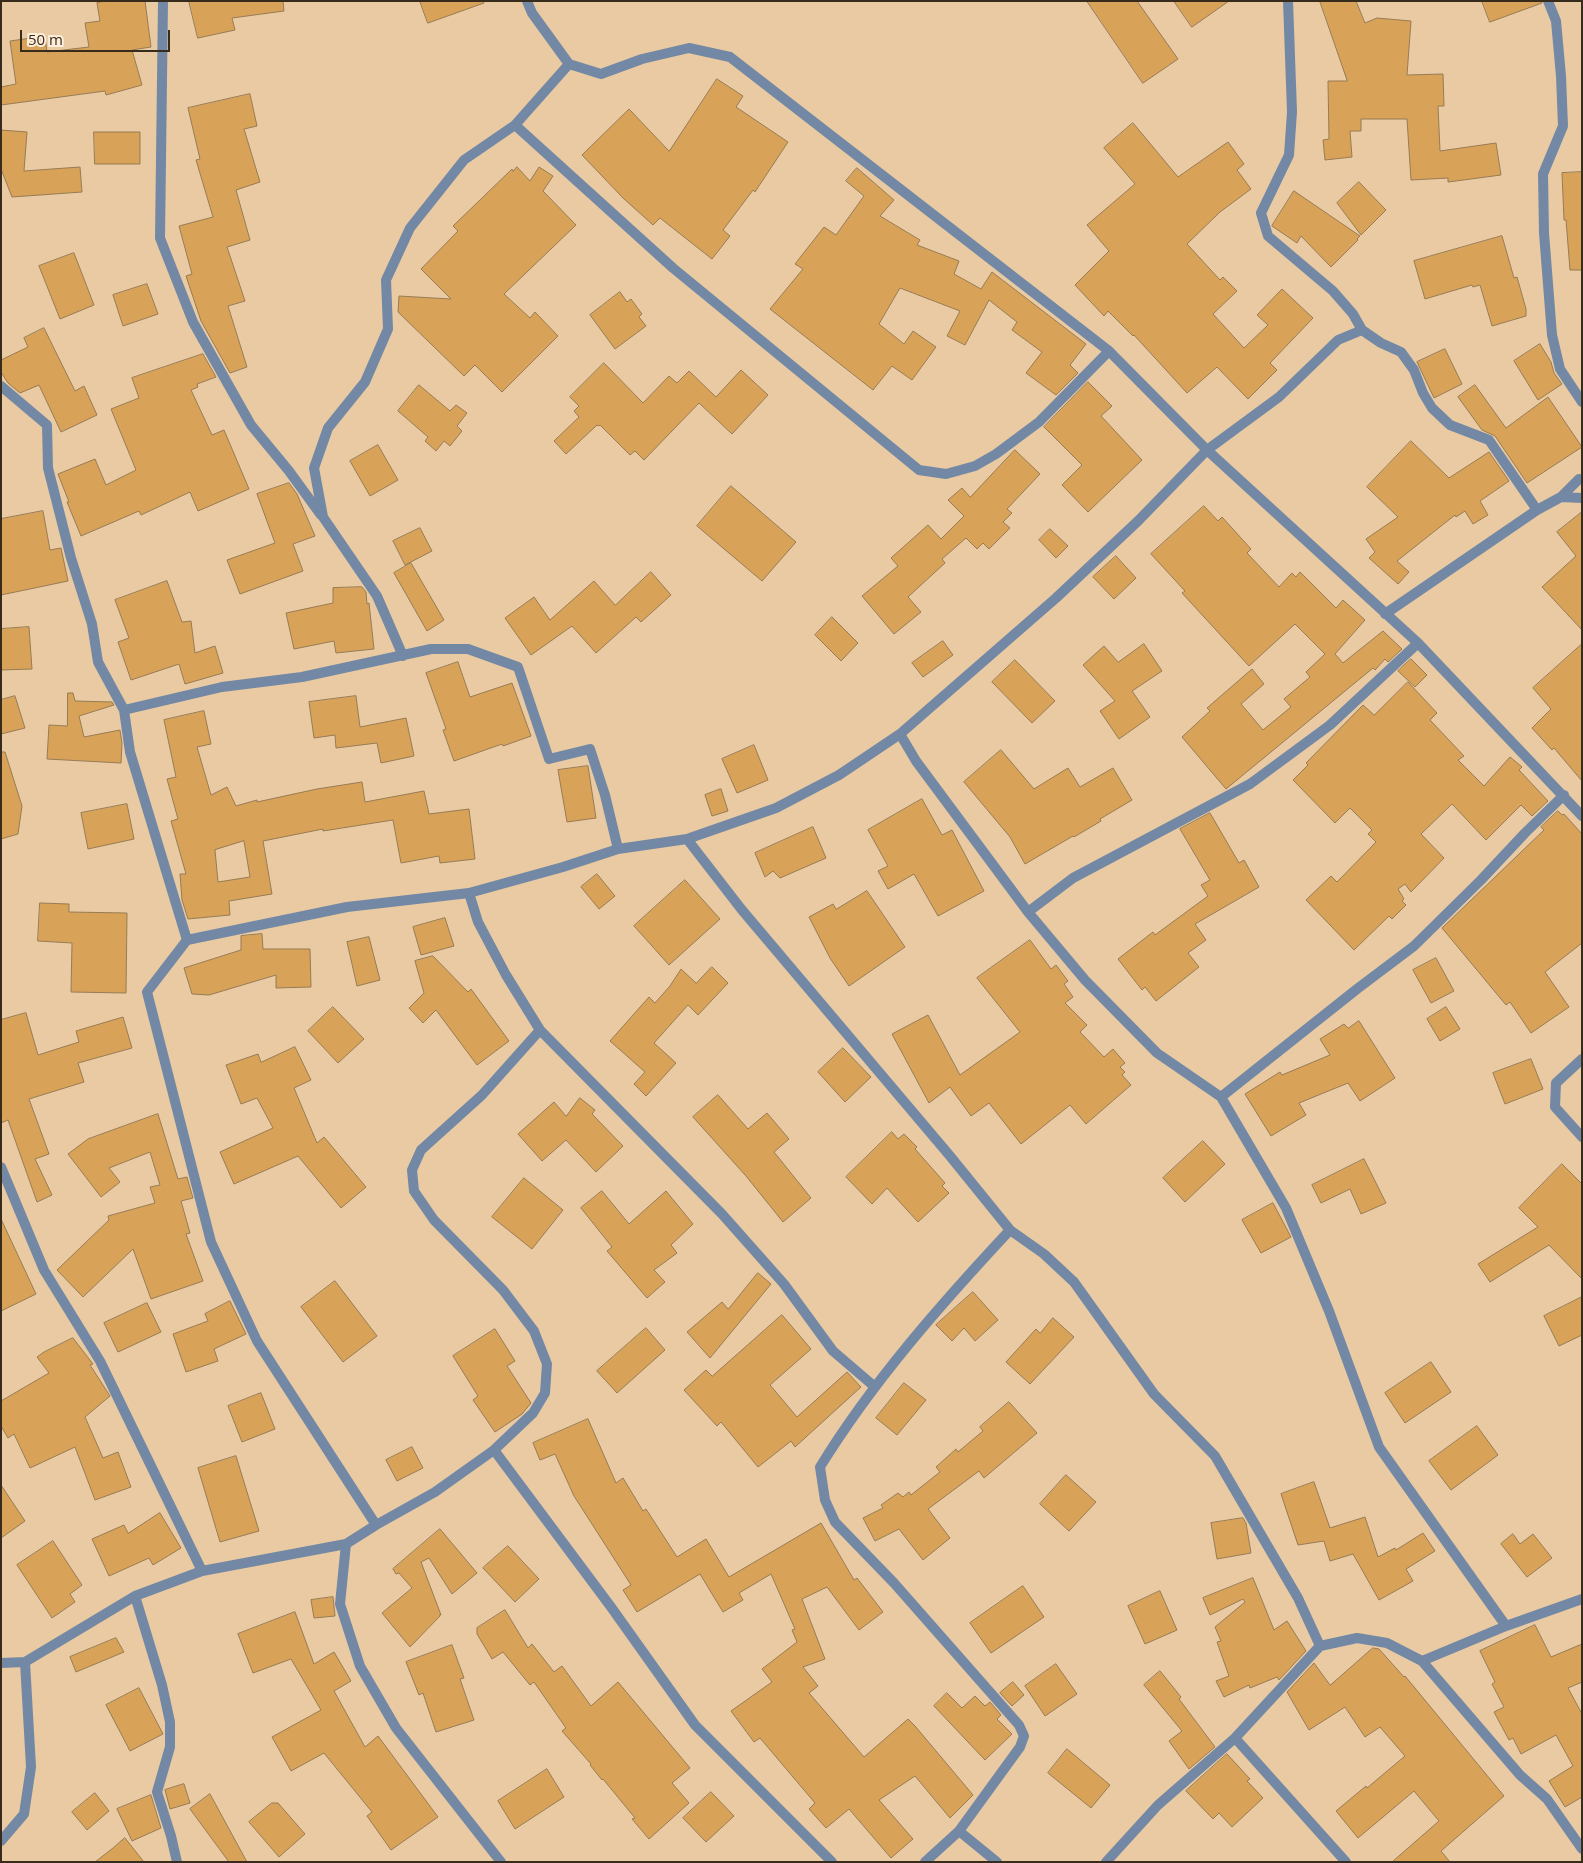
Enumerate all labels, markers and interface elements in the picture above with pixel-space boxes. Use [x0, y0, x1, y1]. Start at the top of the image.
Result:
scale bar [22, 20, 172, 52]
text: 50 m [28, 29, 63, 49]

